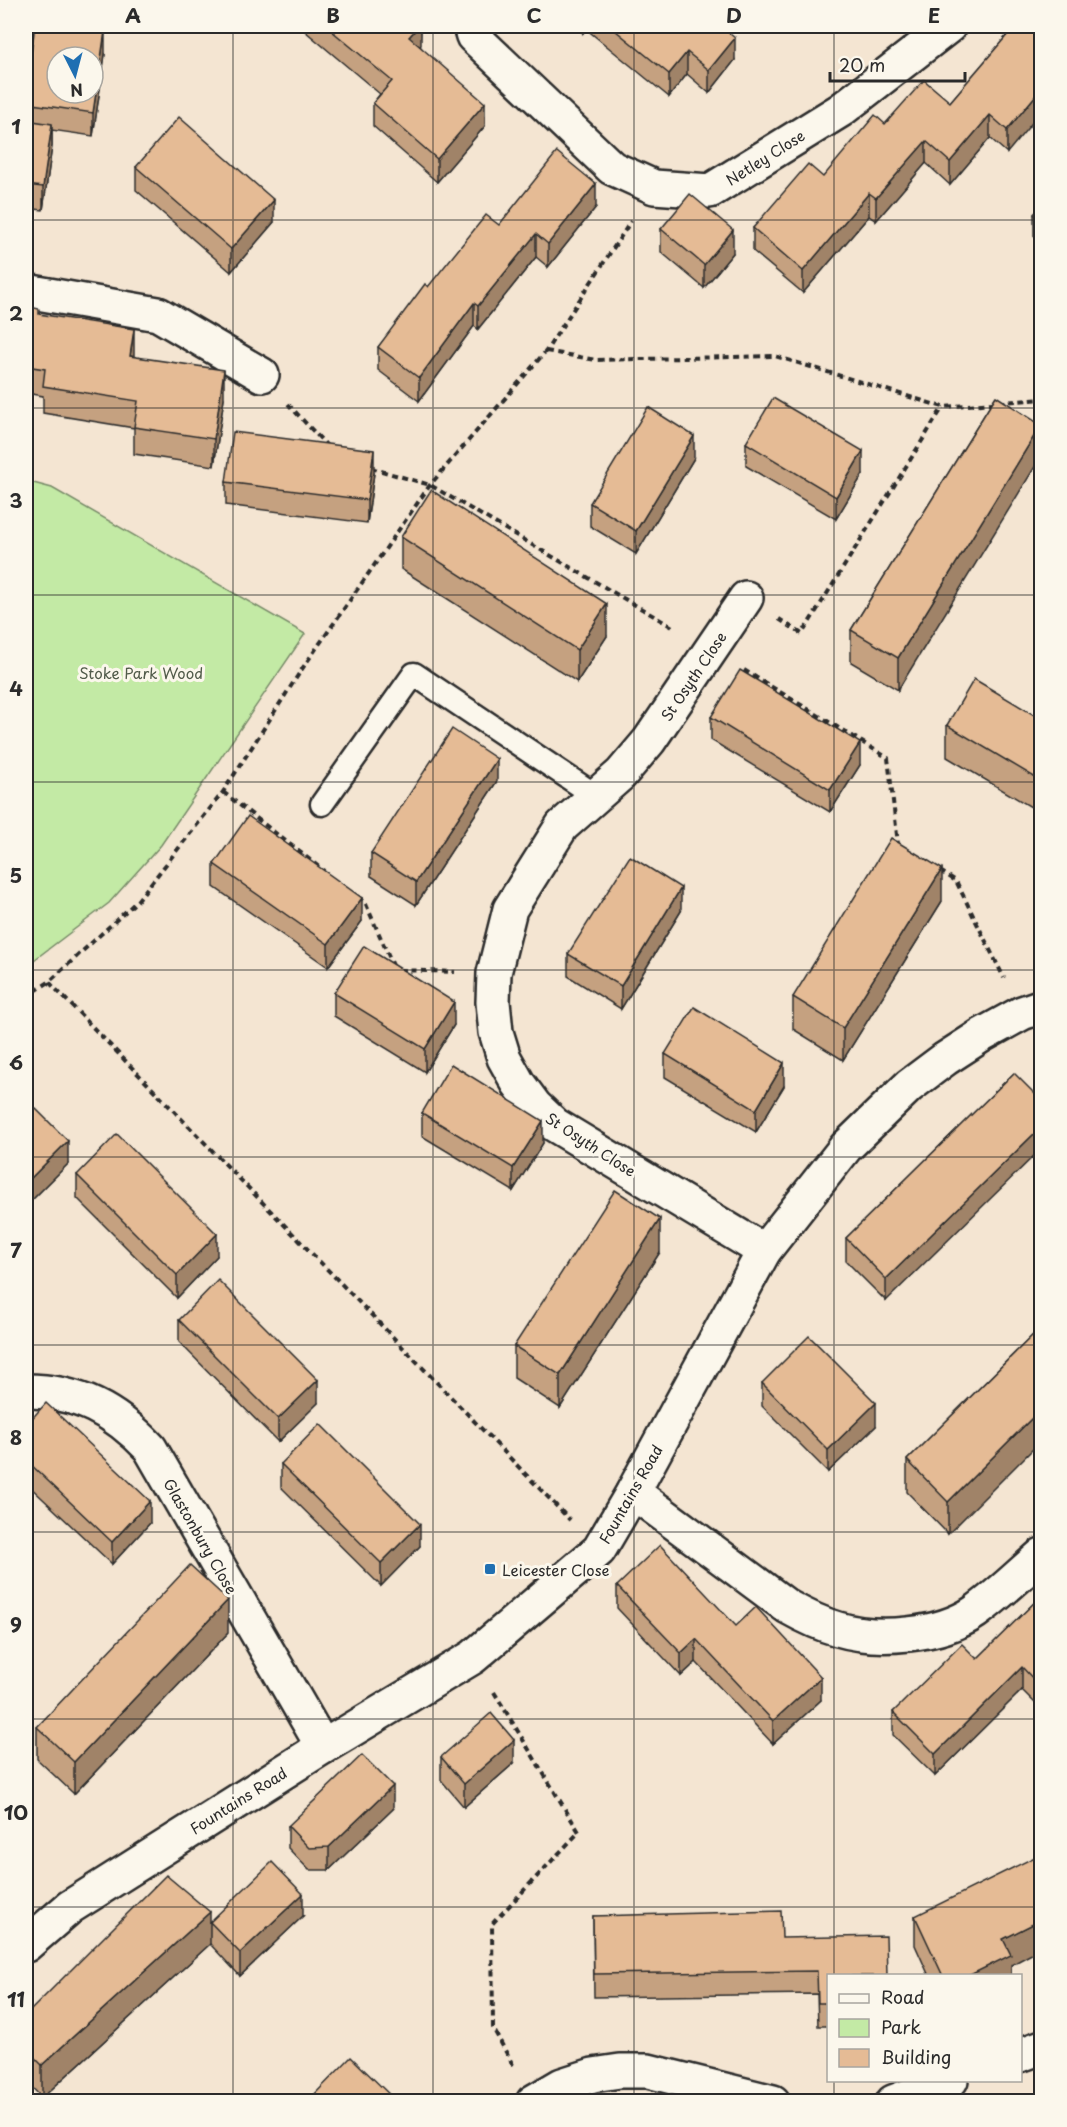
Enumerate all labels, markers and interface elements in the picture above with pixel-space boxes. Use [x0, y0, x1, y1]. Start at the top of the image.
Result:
text: A [125, 0, 141, 30]
text: B [326, 0, 340, 30]
text: C [526, 0, 542, 30]
text: D [726, 0, 742, 30]
text: E [928, 0, 940, 30]
north arrow [45, 45, 105, 105]
scale bar [830, 45, 965, 83]
text: 20 m [839, 51, 885, 78]
text: N [69, 78, 84, 104]
text: 1 [11, 111, 21, 141]
street label: Netley Close [721, 124, 809, 190]
text: 2 [9, 298, 23, 328]
text: 3 [9, 485, 23, 515]
street label: St Osyth Close [654, 627, 732, 725]
park label: Stoke Park Wood [79, 661, 203, 684]
text: 4 [9, 673, 23, 703]
text: 5 [10, 860, 22, 890]
text: 6 [9, 1047, 23, 1077]
street label: St Osyth Close [541, 1106, 641, 1182]
text: 7 [10, 1235, 22, 1265]
text: 8 [10, 1422, 22, 1452]
street label: Fountains Road [592, 1440, 668, 1548]
street label: Glastonbury Close [158, 1474, 244, 1598]
place label: Leicester Close [502, 1558, 609, 1581]
marker: Leicester Close [483, 1562, 497, 1576]
text: 9 [10, 1609, 22, 1639]
street label: Fountains Road [185, 1761, 291, 1839]
text: 10 [4, 1797, 28, 1827]
legend [827, 1974, 1022, 2082]
text: Road [881, 1983, 925, 2010]
text: 11 [7, 1984, 25, 2014]
text: Park [881, 2013, 921, 2040]
text: Building [881, 2043, 951, 2070]

